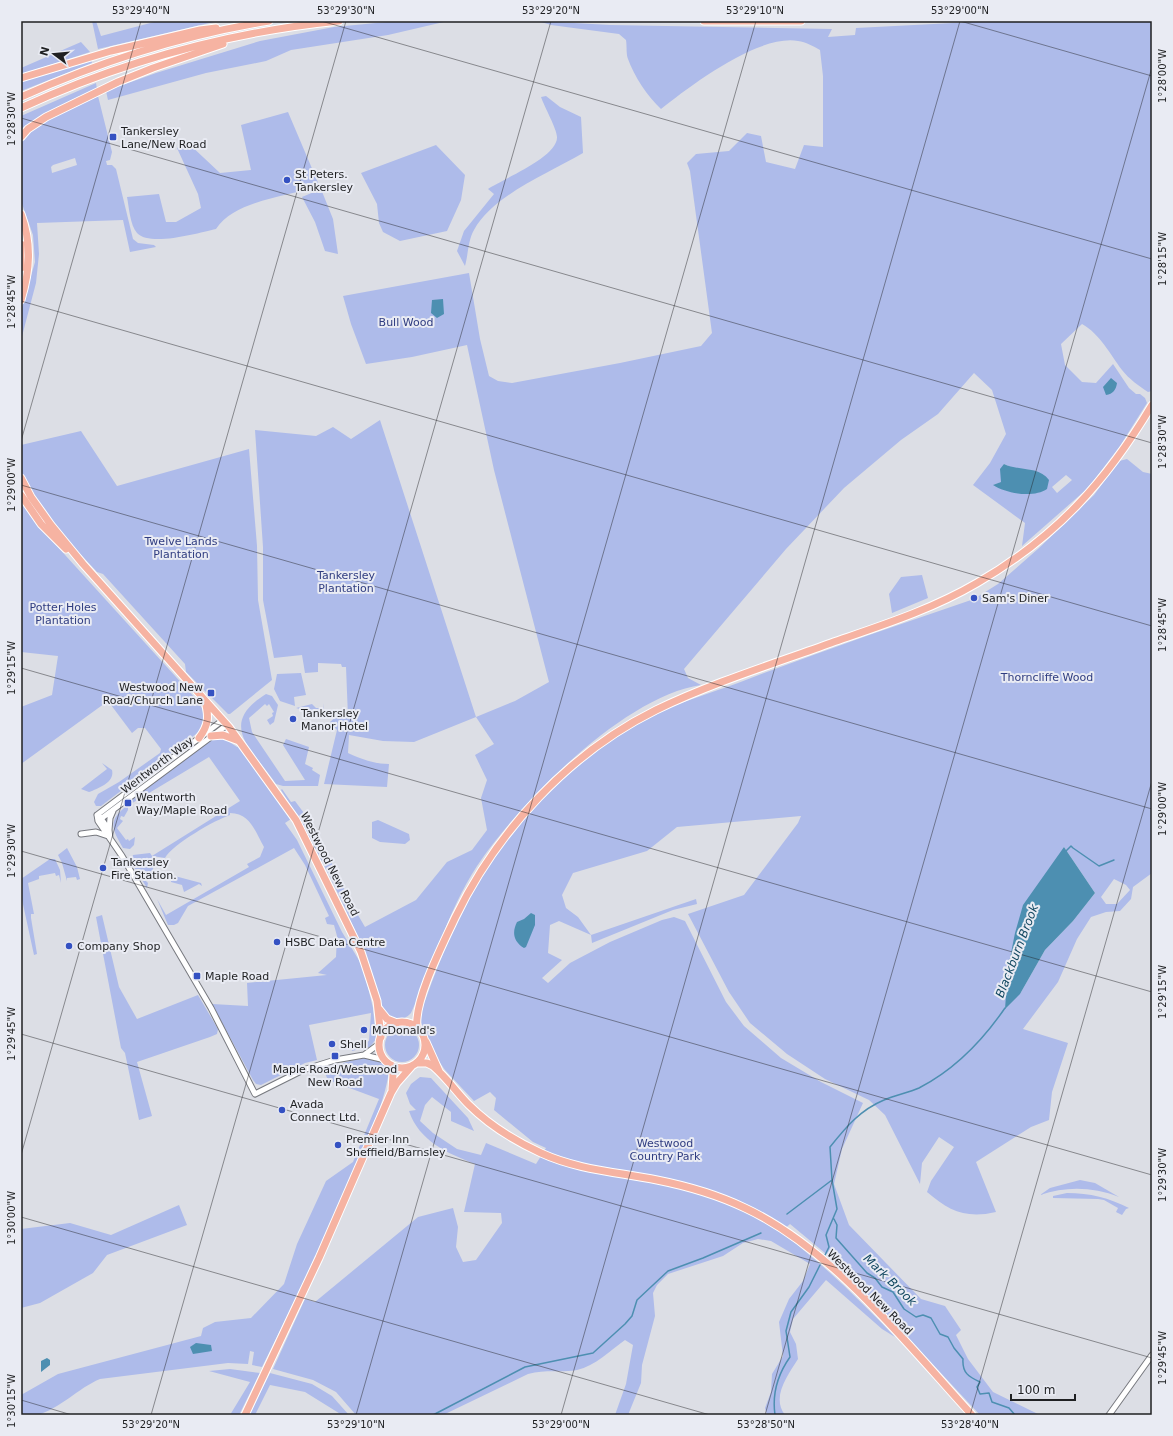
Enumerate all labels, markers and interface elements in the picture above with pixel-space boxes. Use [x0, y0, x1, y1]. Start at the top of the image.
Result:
text: 53°29'40"N [112, 5, 170, 16]
text: 53°29'30"N [317, 5, 375, 16]
text: 53°29'20"N [522, 5, 580, 16]
text: 53°29'10"N [726, 5, 784, 16]
text: 53°29'00"N [931, 5, 989, 16]
north arrow [34, 34, 74, 74]
text: N [37, 45, 52, 58]
text: 1°28'00"W [1157, 49, 1168, 103]
text: 1°28'30"W [6, 92, 17, 146]
place label: Tankersley Lane/New Road [120, 125, 206, 151]
marker: Tankersley Lane/New Road [108, 132, 118, 142]
place label: St Peters. Tankersley [294, 168, 353, 194]
marker: St Peters. Tankersley [282, 175, 292, 185]
text: 1°28'15"W [1157, 232, 1168, 286]
text: 1°28'45"W [6, 275, 17, 329]
park label: Bull Wood [379, 316, 433, 329]
text: 1°28'30"W [1157, 415, 1168, 469]
text: 1°29'00"W [6, 458, 17, 512]
park label: Twelve Lands Plantation [143, 535, 218, 561]
park label: Tankersley Plantation [316, 569, 375, 595]
place label: Sam's Diner [982, 592, 1049, 605]
marker: Sam's Diner [969, 593, 979, 603]
text: 1°28'45"W [1157, 598, 1168, 652]
park label: Potter Holes Plantation [30, 601, 97, 627]
text: 1°29'15"W [6, 641, 17, 695]
park label: Thorncliffe Wood [1000, 671, 1093, 684]
place label: Westwood New Road/Church Lane [103, 681, 203, 707]
marker: Westwood New Road/Church Lane [206, 688, 216, 698]
place label: Tankersley Manor Hotel [300, 707, 368, 733]
marker: Tankersley Manor Hotel [288, 714, 298, 724]
street label: Wentworth Way [119, 734, 196, 797]
text: 1°29'00"W [1157, 782, 1168, 836]
place label: Wentworth Way/Maple Road [136, 791, 227, 817]
marker: Wentworth Way/Maple Road [123, 798, 133, 808]
street label: Westwood New Road [298, 810, 361, 918]
text: 1°29'30"W [6, 824, 17, 878]
place label: Tankersley Fire Station. [110, 856, 177, 882]
marker: Tankersley Fire Station. [98, 863, 108, 873]
water label: Blackburn Brook [993, 901, 1042, 1000]
place label: HSBC Data Centre [285, 936, 386, 949]
marker: HSBC Data Centre [272, 937, 282, 947]
place label: Company Shop [77, 940, 161, 953]
marker: Company Shop [64, 941, 74, 951]
text: 1°29'15"W [1157, 965, 1168, 1019]
place label: Maple Road [205, 970, 269, 983]
marker: Maple Road [192, 971, 202, 981]
text: 1°29'45"W [6, 1007, 17, 1061]
place label: McDonald's [372, 1024, 436, 1037]
marker: McDonald's [359, 1025, 369, 1035]
place label: Shell [340, 1038, 367, 1051]
marker: Shell [327, 1039, 337, 1049]
marker: Maple Road/Westwood New Road [330, 1051, 340, 1061]
place label: Maple Road/Westwood New Road [273, 1063, 397, 1089]
place label: Avada Connect Ltd. [290, 1098, 360, 1124]
marker: Avada Connect Ltd. [277, 1105, 287, 1115]
place label: Premier Inn Sheffield/Barnsley [346, 1133, 446, 1159]
park label: Westwood Country Park [630, 1137, 701, 1163]
marker: Premier Inn Sheffield/Barnsley [333, 1140, 343, 1150]
text: 1°29'30"W [1157, 1148, 1168, 1202]
text: 1°30'00"W [6, 1191, 17, 1245]
street label: Westwood New Road [824, 1247, 915, 1338]
water label: Mark Brook [861, 1251, 920, 1309]
text: 1°29'45"W [1157, 1331, 1168, 1385]
text: 1°30'15"W [6, 1374, 17, 1428]
scale bar [1011, 1376, 1075, 1402]
text: 100 m [1017, 1383, 1055, 1397]
text: 53°29'20"N [122, 1419, 180, 1430]
text: 53°29'10"N [327, 1419, 385, 1430]
text: 53°29'00"N [532, 1419, 590, 1430]
text: 53°28'50"N [737, 1419, 795, 1430]
text: 53°28'40"N [941, 1419, 999, 1430]

